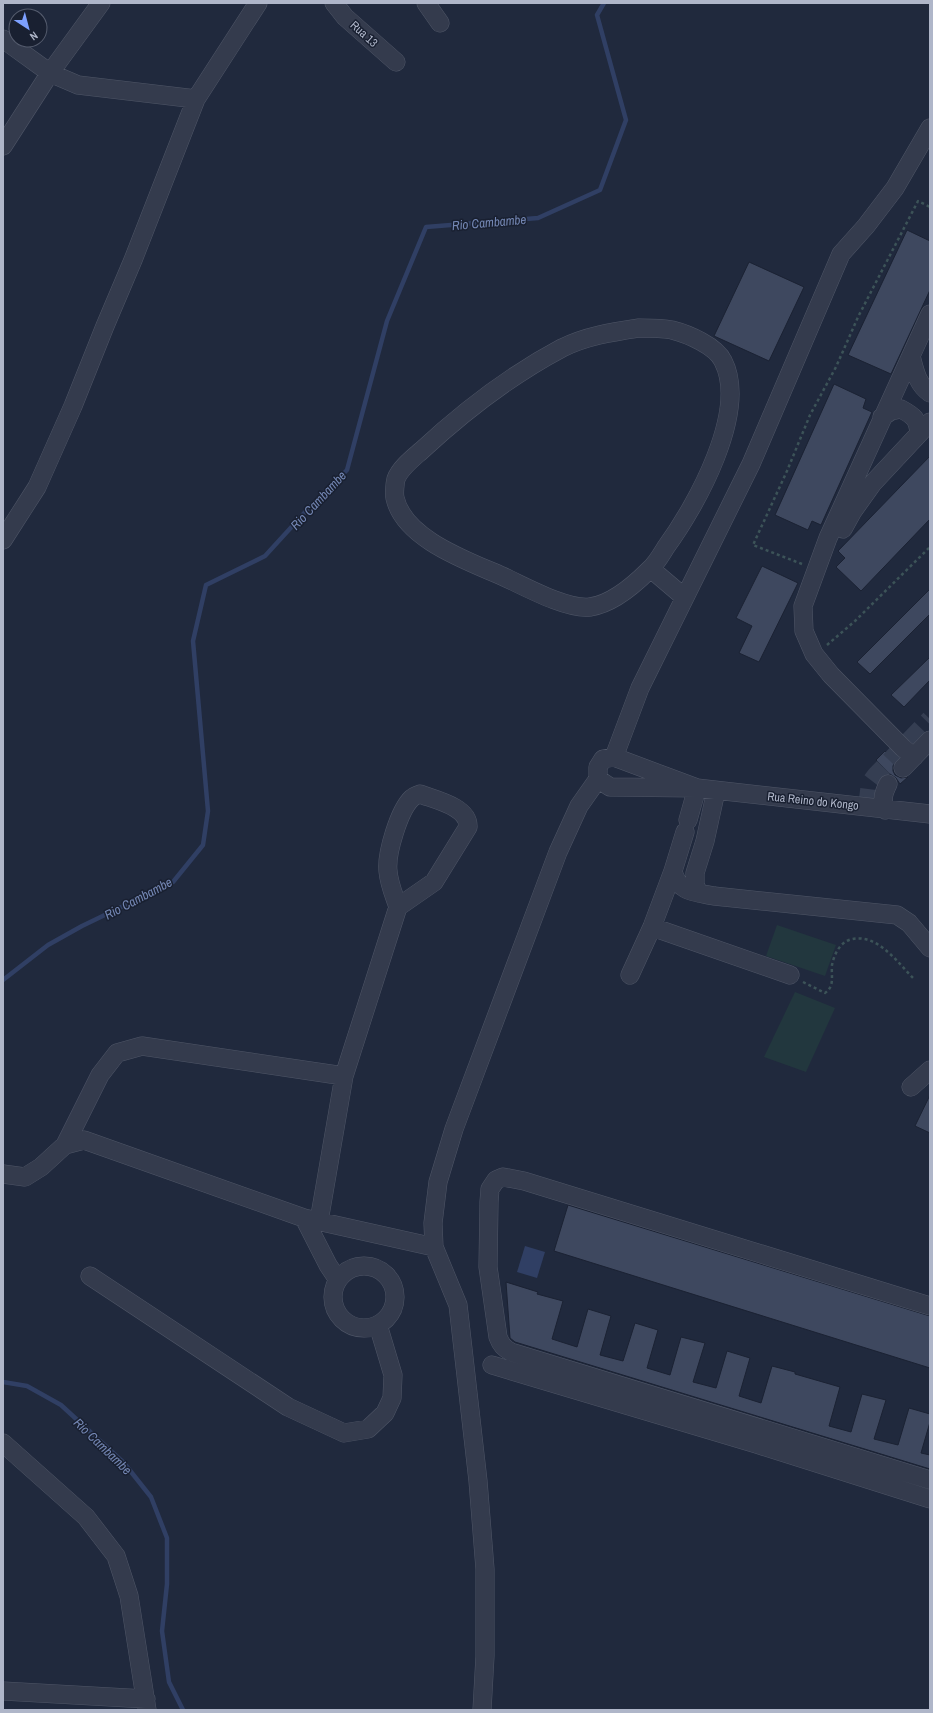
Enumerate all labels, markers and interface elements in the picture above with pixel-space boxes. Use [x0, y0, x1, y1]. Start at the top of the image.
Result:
north arrow [8, 8, 48, 48]
street label: Rua 13 [347, 17, 381, 51]
text: N [27, 29, 41, 44]
water label: Rio Cambambe [451, 211, 527, 234]
water label: Rio Cambambe [287, 467, 350, 533]
street label: Rua Reino do Kongo [766, 788, 860, 814]
water label: Rio Cambambe [101, 873, 175, 923]
water label: Rio Cambambe [70, 1414, 135, 1478]

